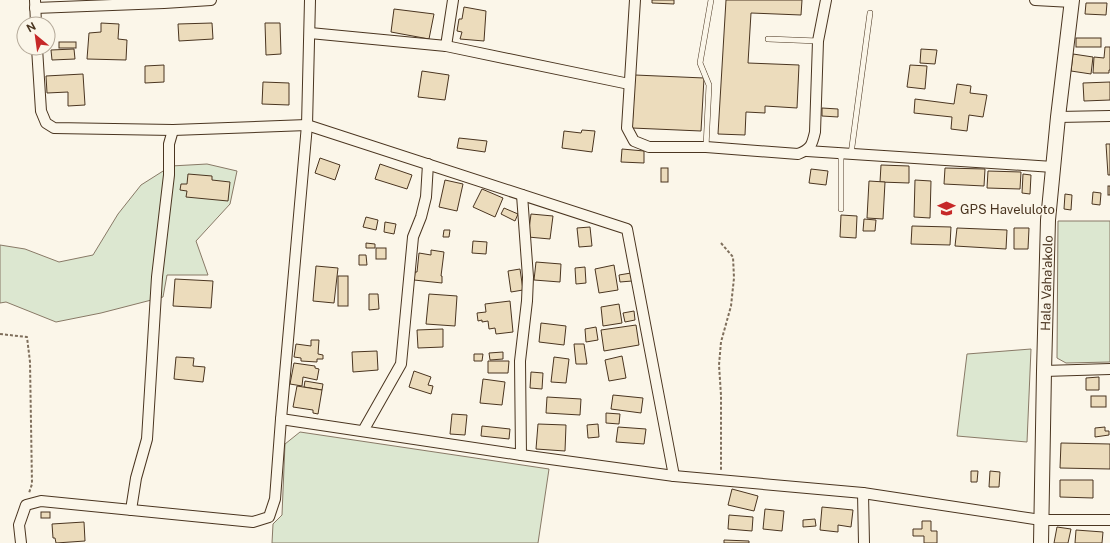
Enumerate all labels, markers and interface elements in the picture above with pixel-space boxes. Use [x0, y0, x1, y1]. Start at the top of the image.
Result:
north arrow [16, 16, 56, 56]
text: N [24, 20, 38, 35]
school or university icon: GPS Haveluloto [937, 199, 957, 219]
place label: GPS Haveluloto [960, 202, 1055, 217]
street label: Hala Vaha'akolo [1038, 235, 1056, 331]

